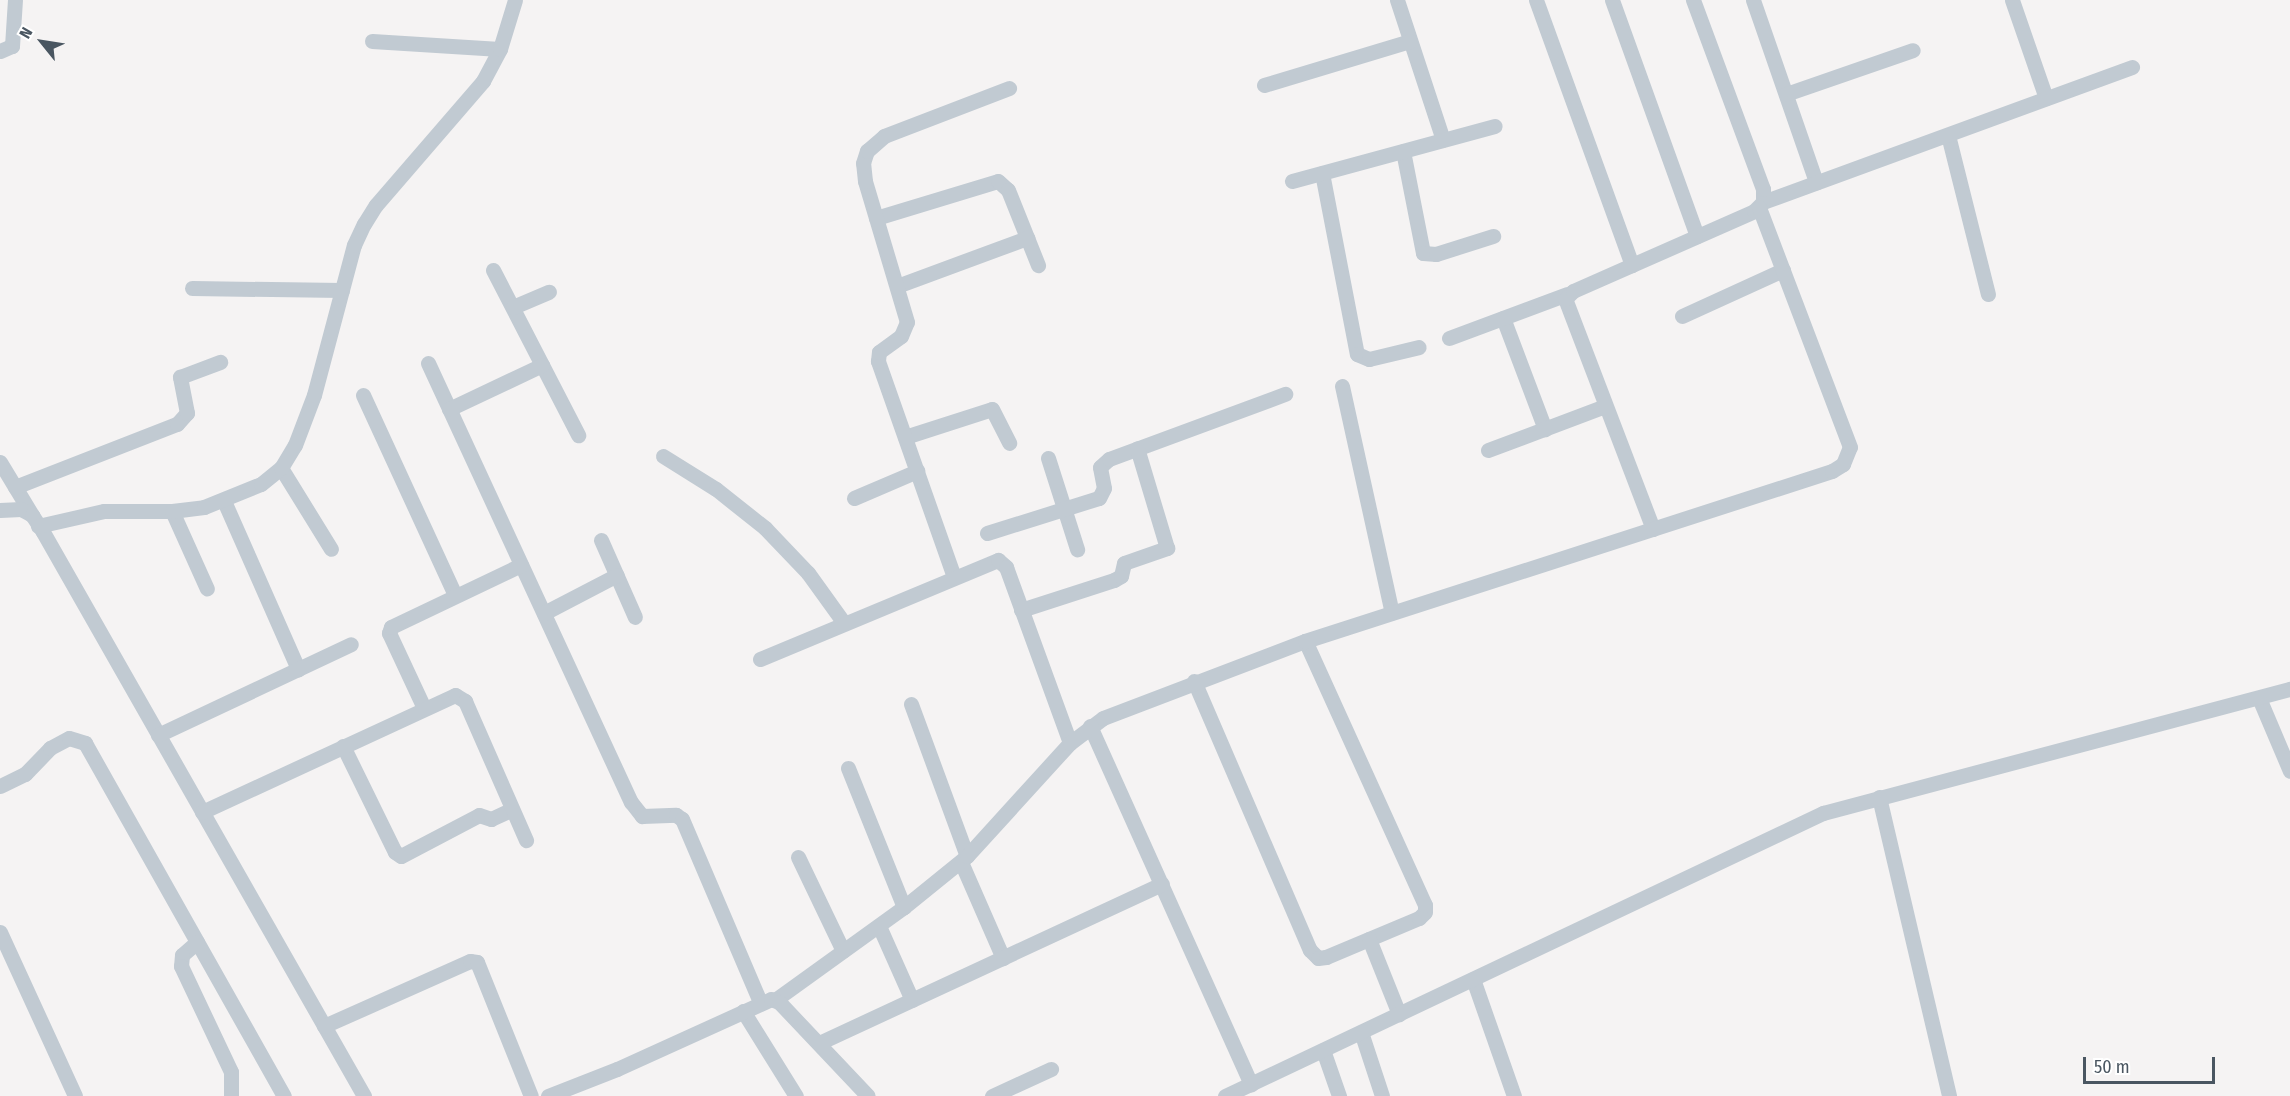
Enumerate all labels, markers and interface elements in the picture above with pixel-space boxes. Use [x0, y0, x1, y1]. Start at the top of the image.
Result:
north arrow [12, 12, 72, 72]
text: N [15, 24, 37, 42]
scale bar [2086, 1045, 2218, 1083]
text: 50 m [2094, 1056, 2130, 1078]

